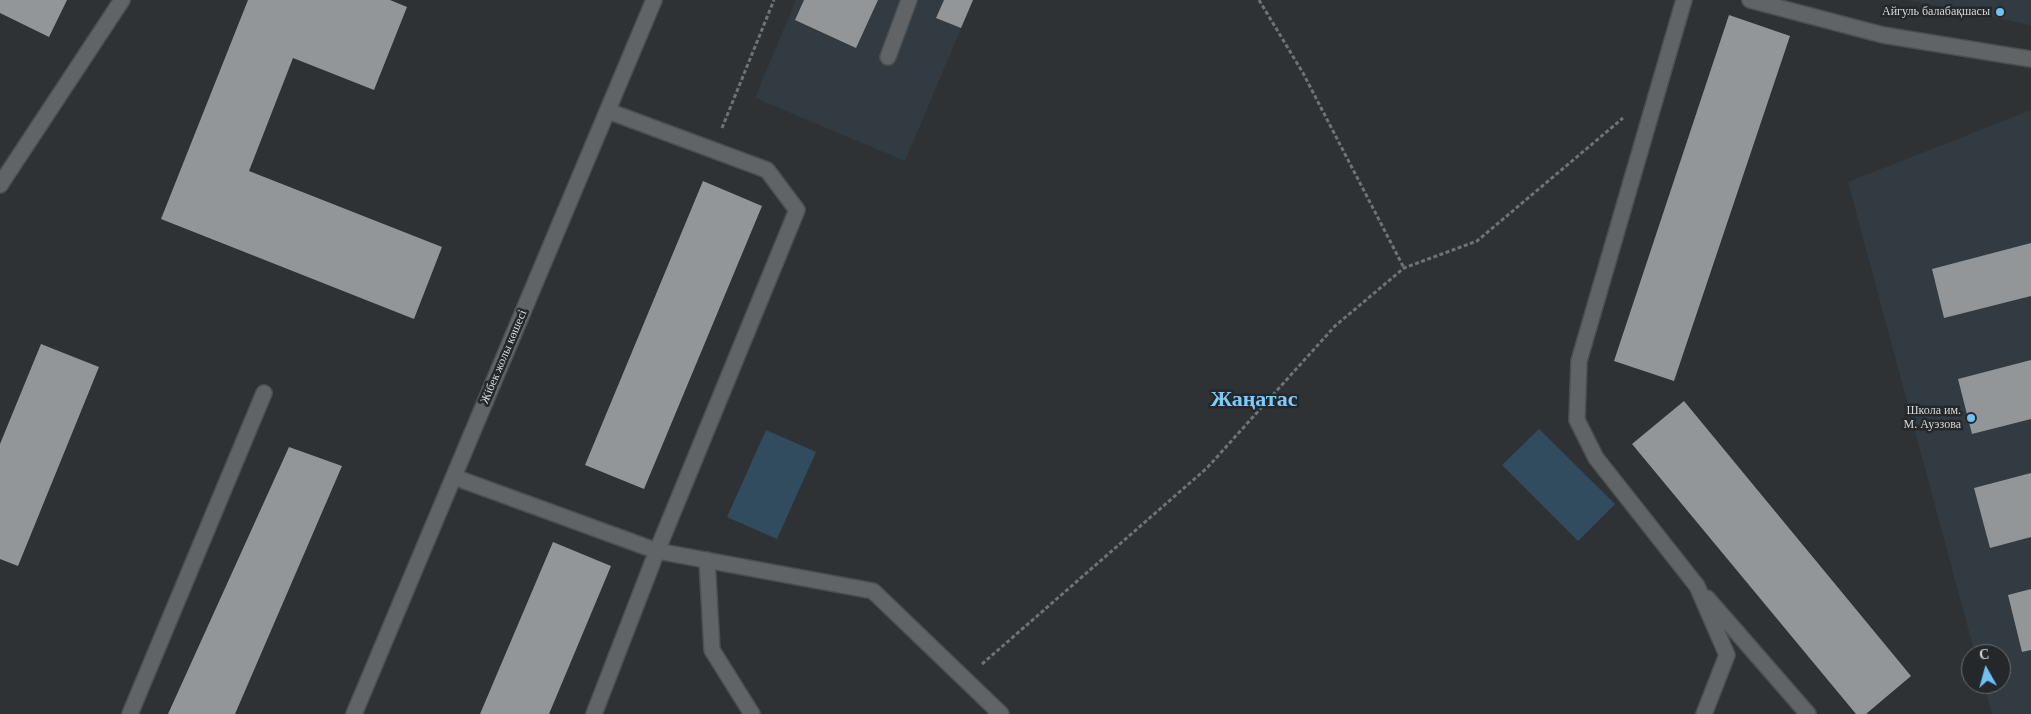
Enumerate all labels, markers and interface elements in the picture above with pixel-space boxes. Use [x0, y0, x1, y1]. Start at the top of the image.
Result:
place label: Айгуль балабақшасы [1882, 5, 1990, 19]
marker: Айгуль балабақшасы [1994, 6, 2006, 18]
street label: Жібек жолы көшесі [478, 308, 530, 406]
district label: Жаңатас [1210, 387, 1298, 413]
place label: Школа им. М. Ауэзова [1904, 404, 1961, 432]
marker: Школа им. М. Ауэзова [1965, 412, 1977, 424]
north arrow [1961, 644, 2011, 694]
text: С [1978, 647, 1990, 663]

